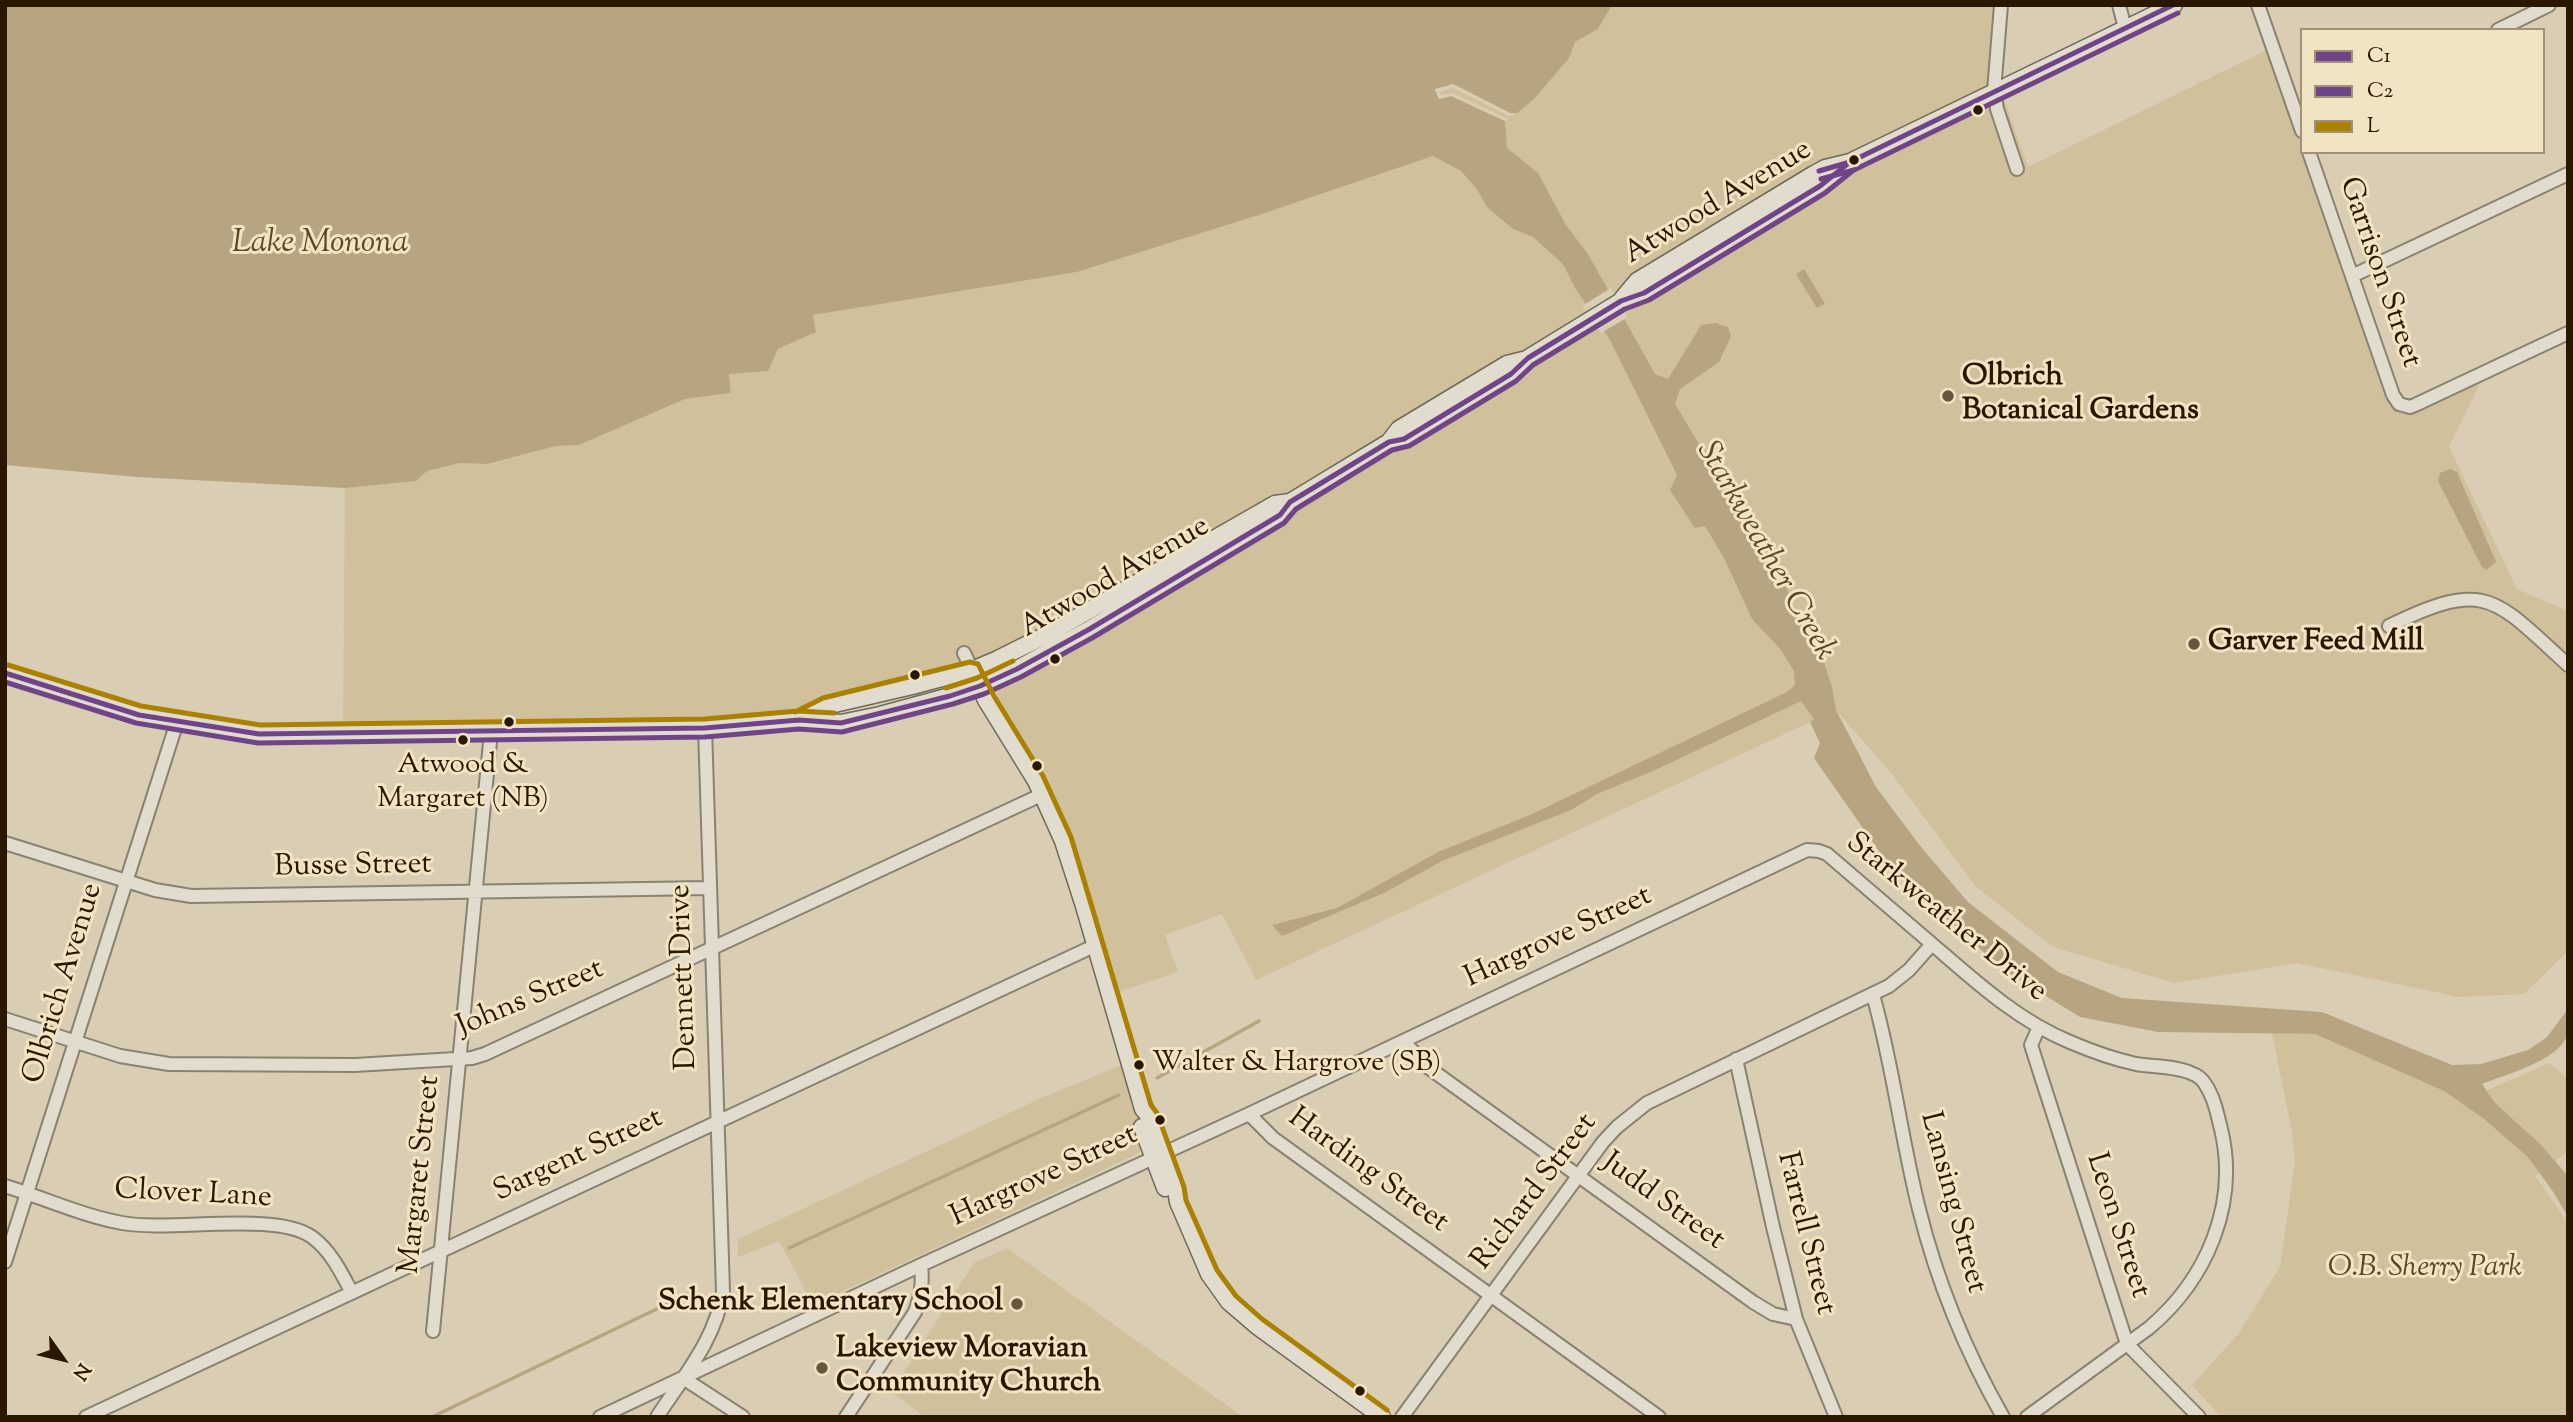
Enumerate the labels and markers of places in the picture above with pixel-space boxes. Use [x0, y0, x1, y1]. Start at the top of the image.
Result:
unlabelled marker [1971, 103, 1985, 117]
unlabelled marker [1847, 153, 1861, 167]
place label: Olbrich Botanical Gardens [1962, 361, 2199, 432]
marker: Olbrich Botanical Gardens [1940, 388, 1956, 404]
place label: Garver Feed Mill [2208, 626, 2424, 662]
marker: Garver Feed Mill [2186, 636, 2202, 652]
unlabelled marker [1048, 652, 1062, 666]
unlabelled marker [908, 668, 922, 682]
unlabelled marker [502, 715, 516, 729]
marker: Atwood & Margaret (NB) [456, 733, 470, 747]
place label: Atwood & Margaret (NB) [377, 750, 549, 816]
unlabelled marker [1030, 759, 1044, 773]
place label: Walter & Hargrove (SB) [1152, 1048, 1441, 1082]
marker: Walter & Hargrove (SB) [1132, 1058, 1146, 1072]
unlabelled marker [1153, 1113, 1167, 1127]
place label: Schenk Elementary School [658, 1286, 1003, 1322]
marker: Schenk Elementary School [1009, 1296, 1025, 1312]
place label: Lakeview Moravian Community Church [836, 1333, 1101, 1404]
marker: Lakeview Moravian Community Church [814, 1360, 830, 1376]
unlabelled marker [1353, 1384, 1367, 1398]

